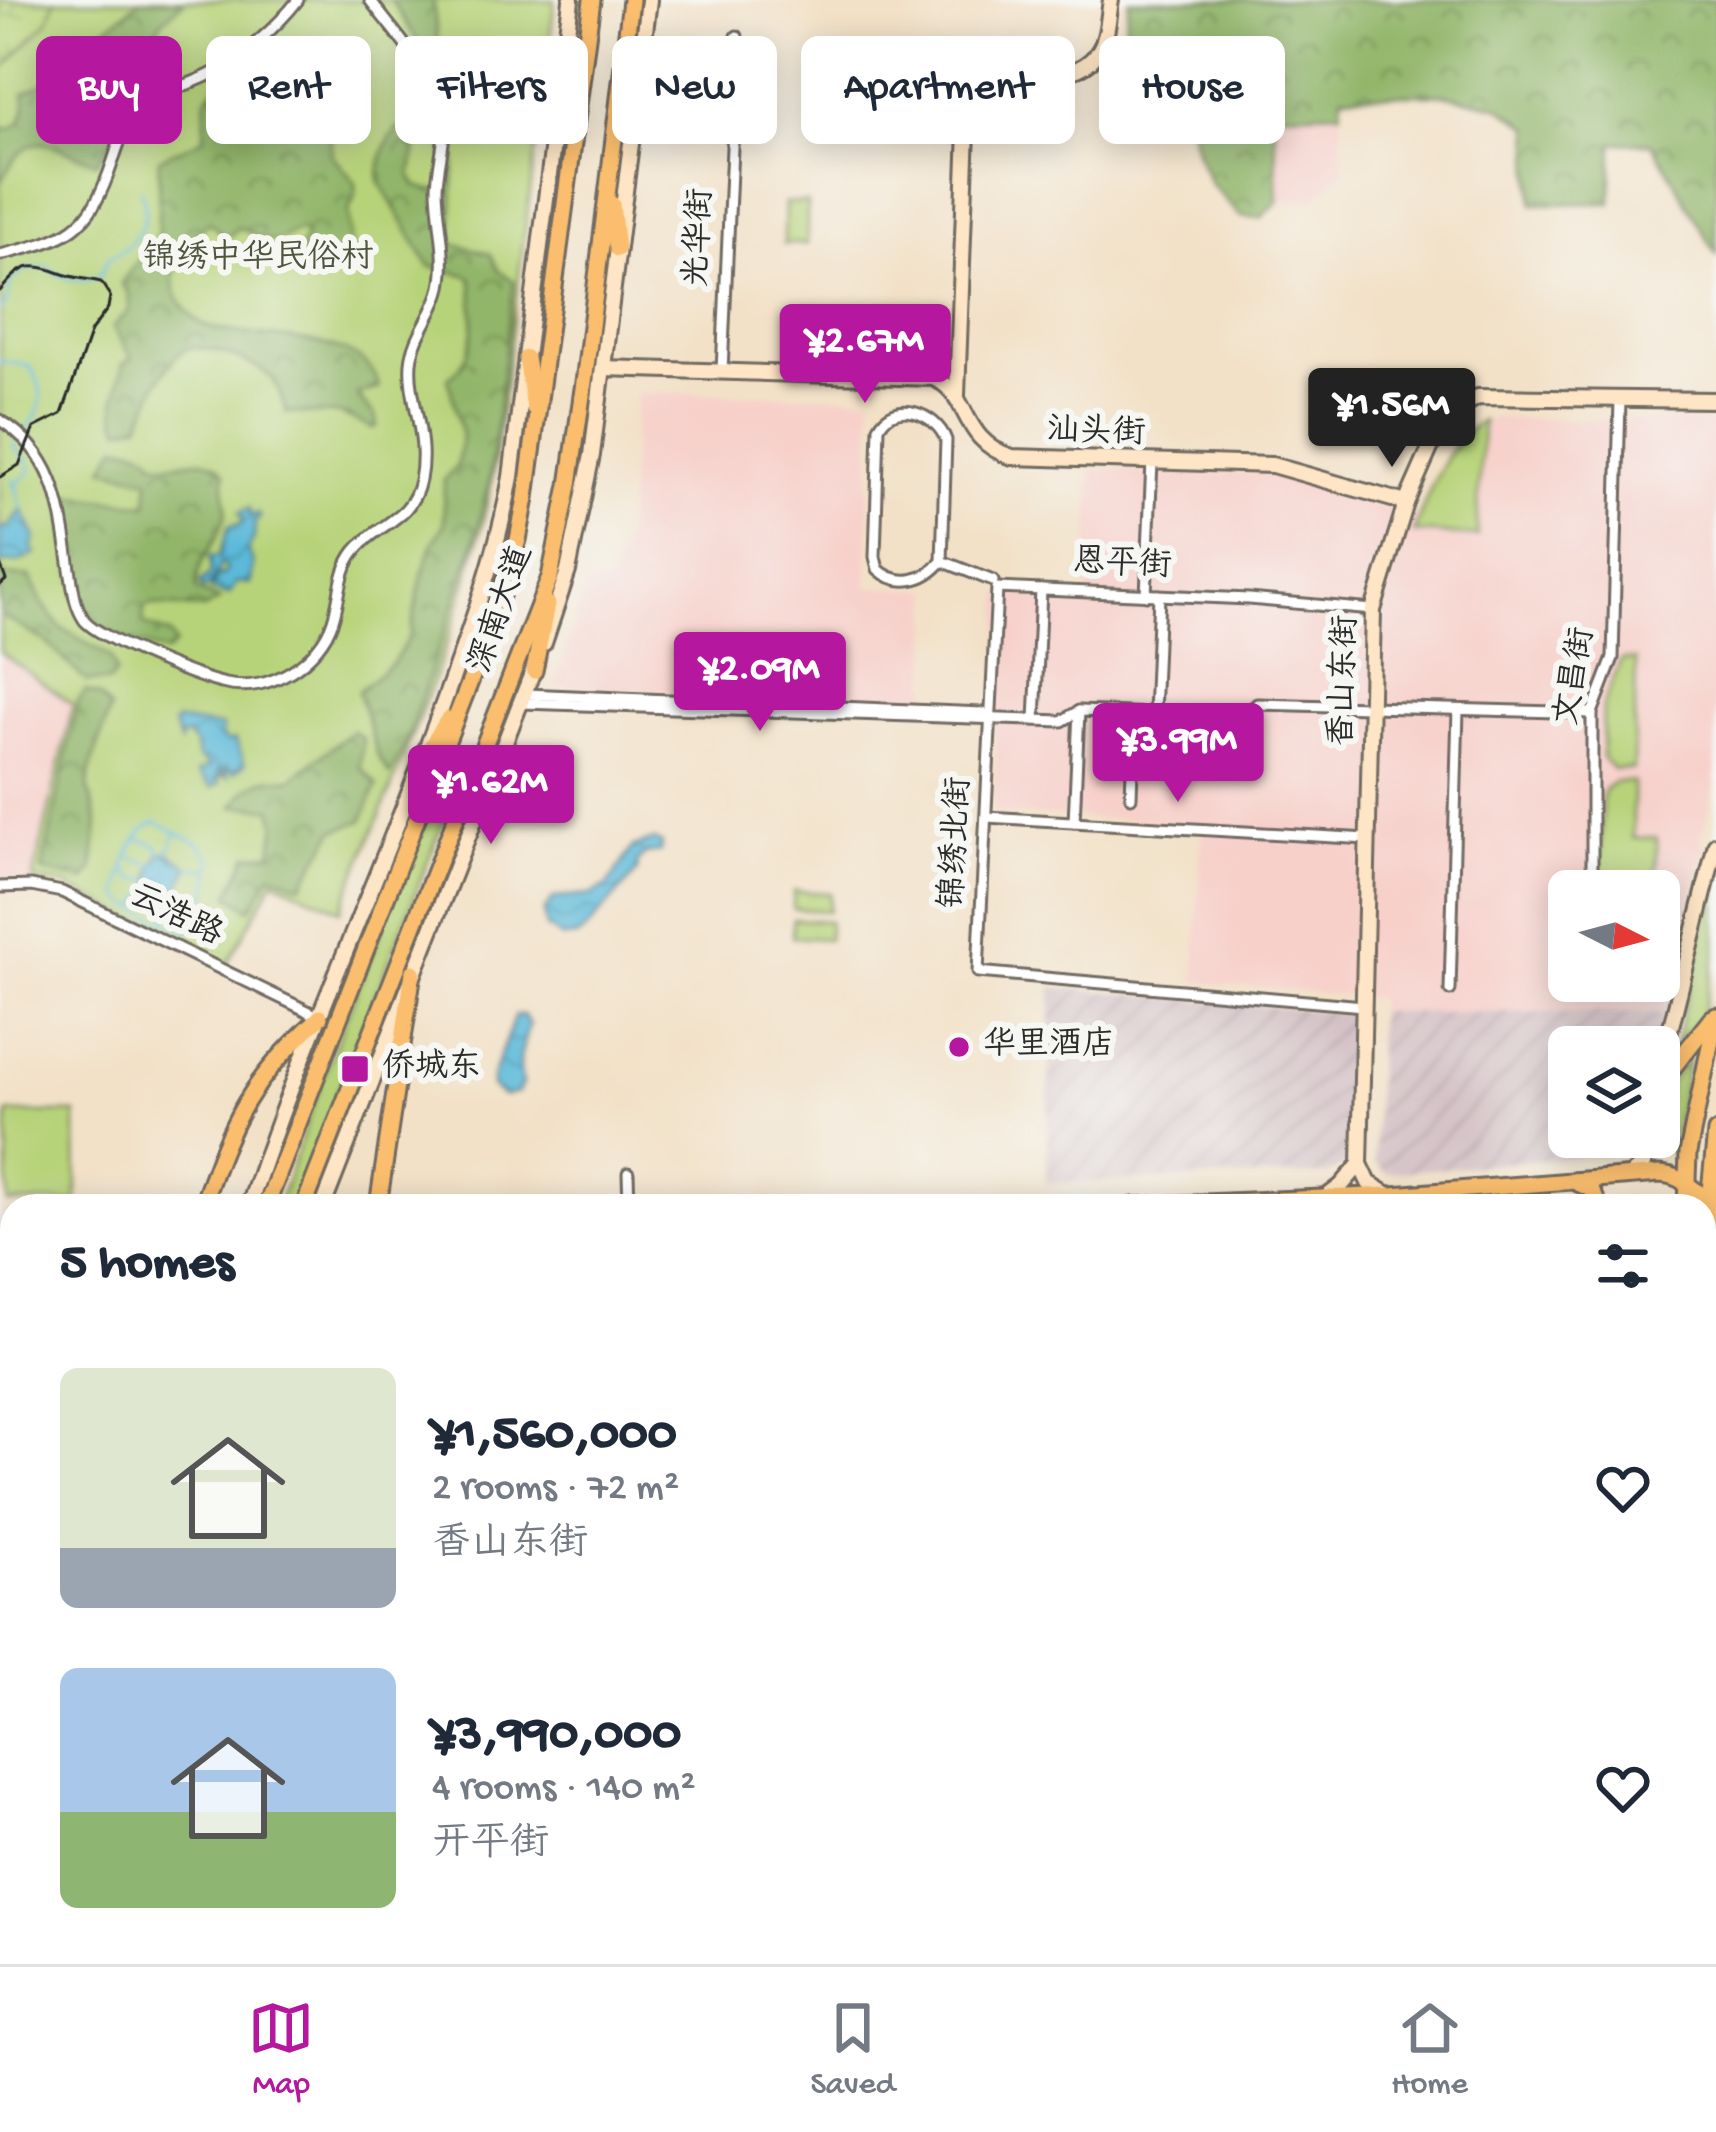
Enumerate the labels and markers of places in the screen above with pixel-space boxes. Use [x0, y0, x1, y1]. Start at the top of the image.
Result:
pin: ¥2.67M [767, 304, 963, 406]
pin: ¥1.56M [1294, 368, 1490, 470]
pin: ¥2.09M [662, 632, 858, 734]
pin: ¥3.99M [1080, 703, 1276, 805]
pin: ¥1.62M [393, 745, 589, 847]
place label: 华里酒店 [983, 1026, 1115, 1066]
marker: 华里酒店 [946, 1034, 972, 1060]
place label: 侨城东 [382, 1048, 481, 1088]
marker: 侨城东 [339, 1053, 371, 1085]

